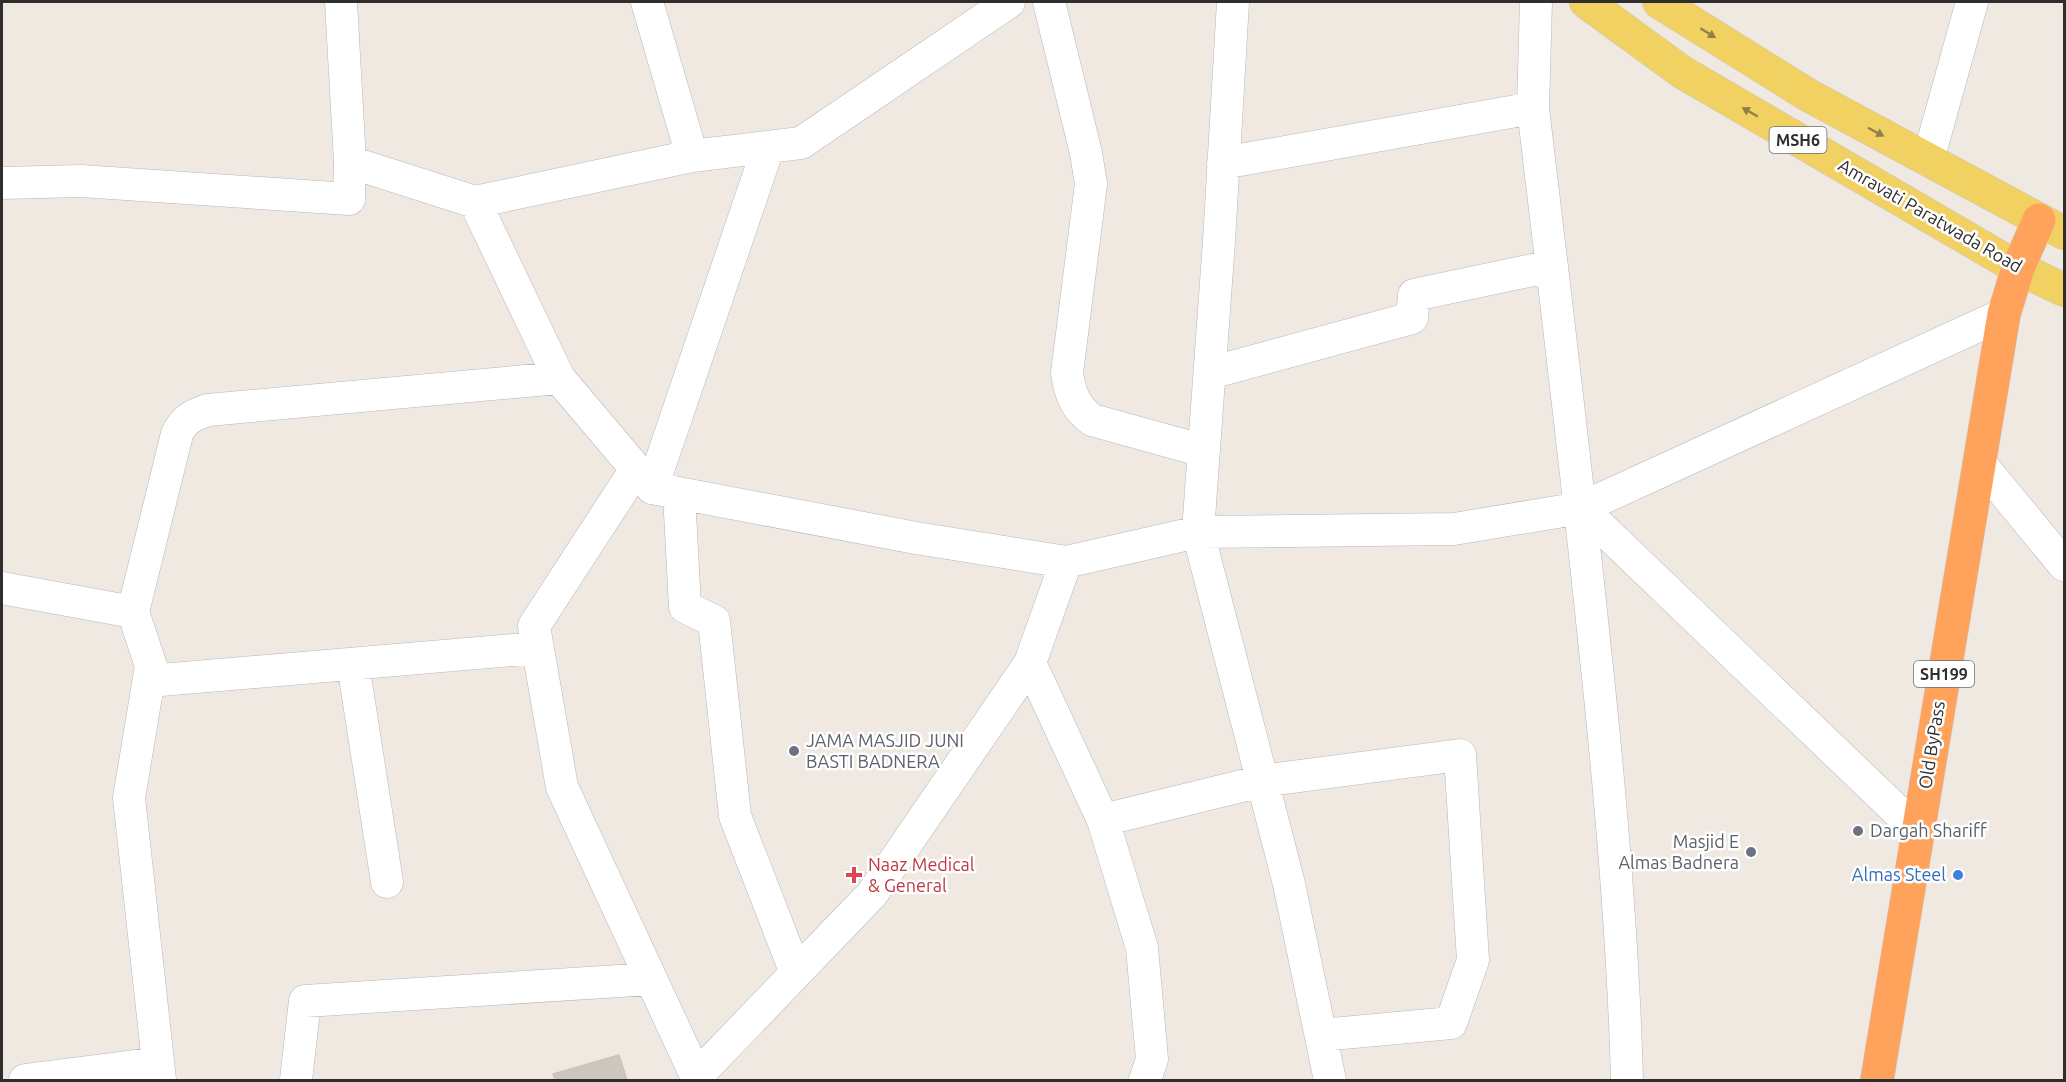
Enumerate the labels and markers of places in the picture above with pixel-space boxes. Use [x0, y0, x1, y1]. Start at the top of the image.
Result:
place label: JAMA MASJID JUNI BASTI BADNERA [806, 730, 964, 771]
marker: JAMA MASJID JUNI BASTI BADNERA [787, 744, 801, 758]
place label: Dargah Shariff [1870, 820, 1987, 840]
marker: Dargah Shariff [1851, 824, 1865, 838]
place label: Masjid E Almas Badnera [1618, 831, 1739, 872]
marker: Masjid E Almas Badnera [1744, 845, 1758, 859]
place label: Naaz Medical & General [868, 854, 975, 895]
place label: Almas Steel [1852, 864, 1946, 884]
marker: Naaz Medical & General [845, 866, 863, 884]
marker: Almas Steel [1951, 868, 1965, 882]

